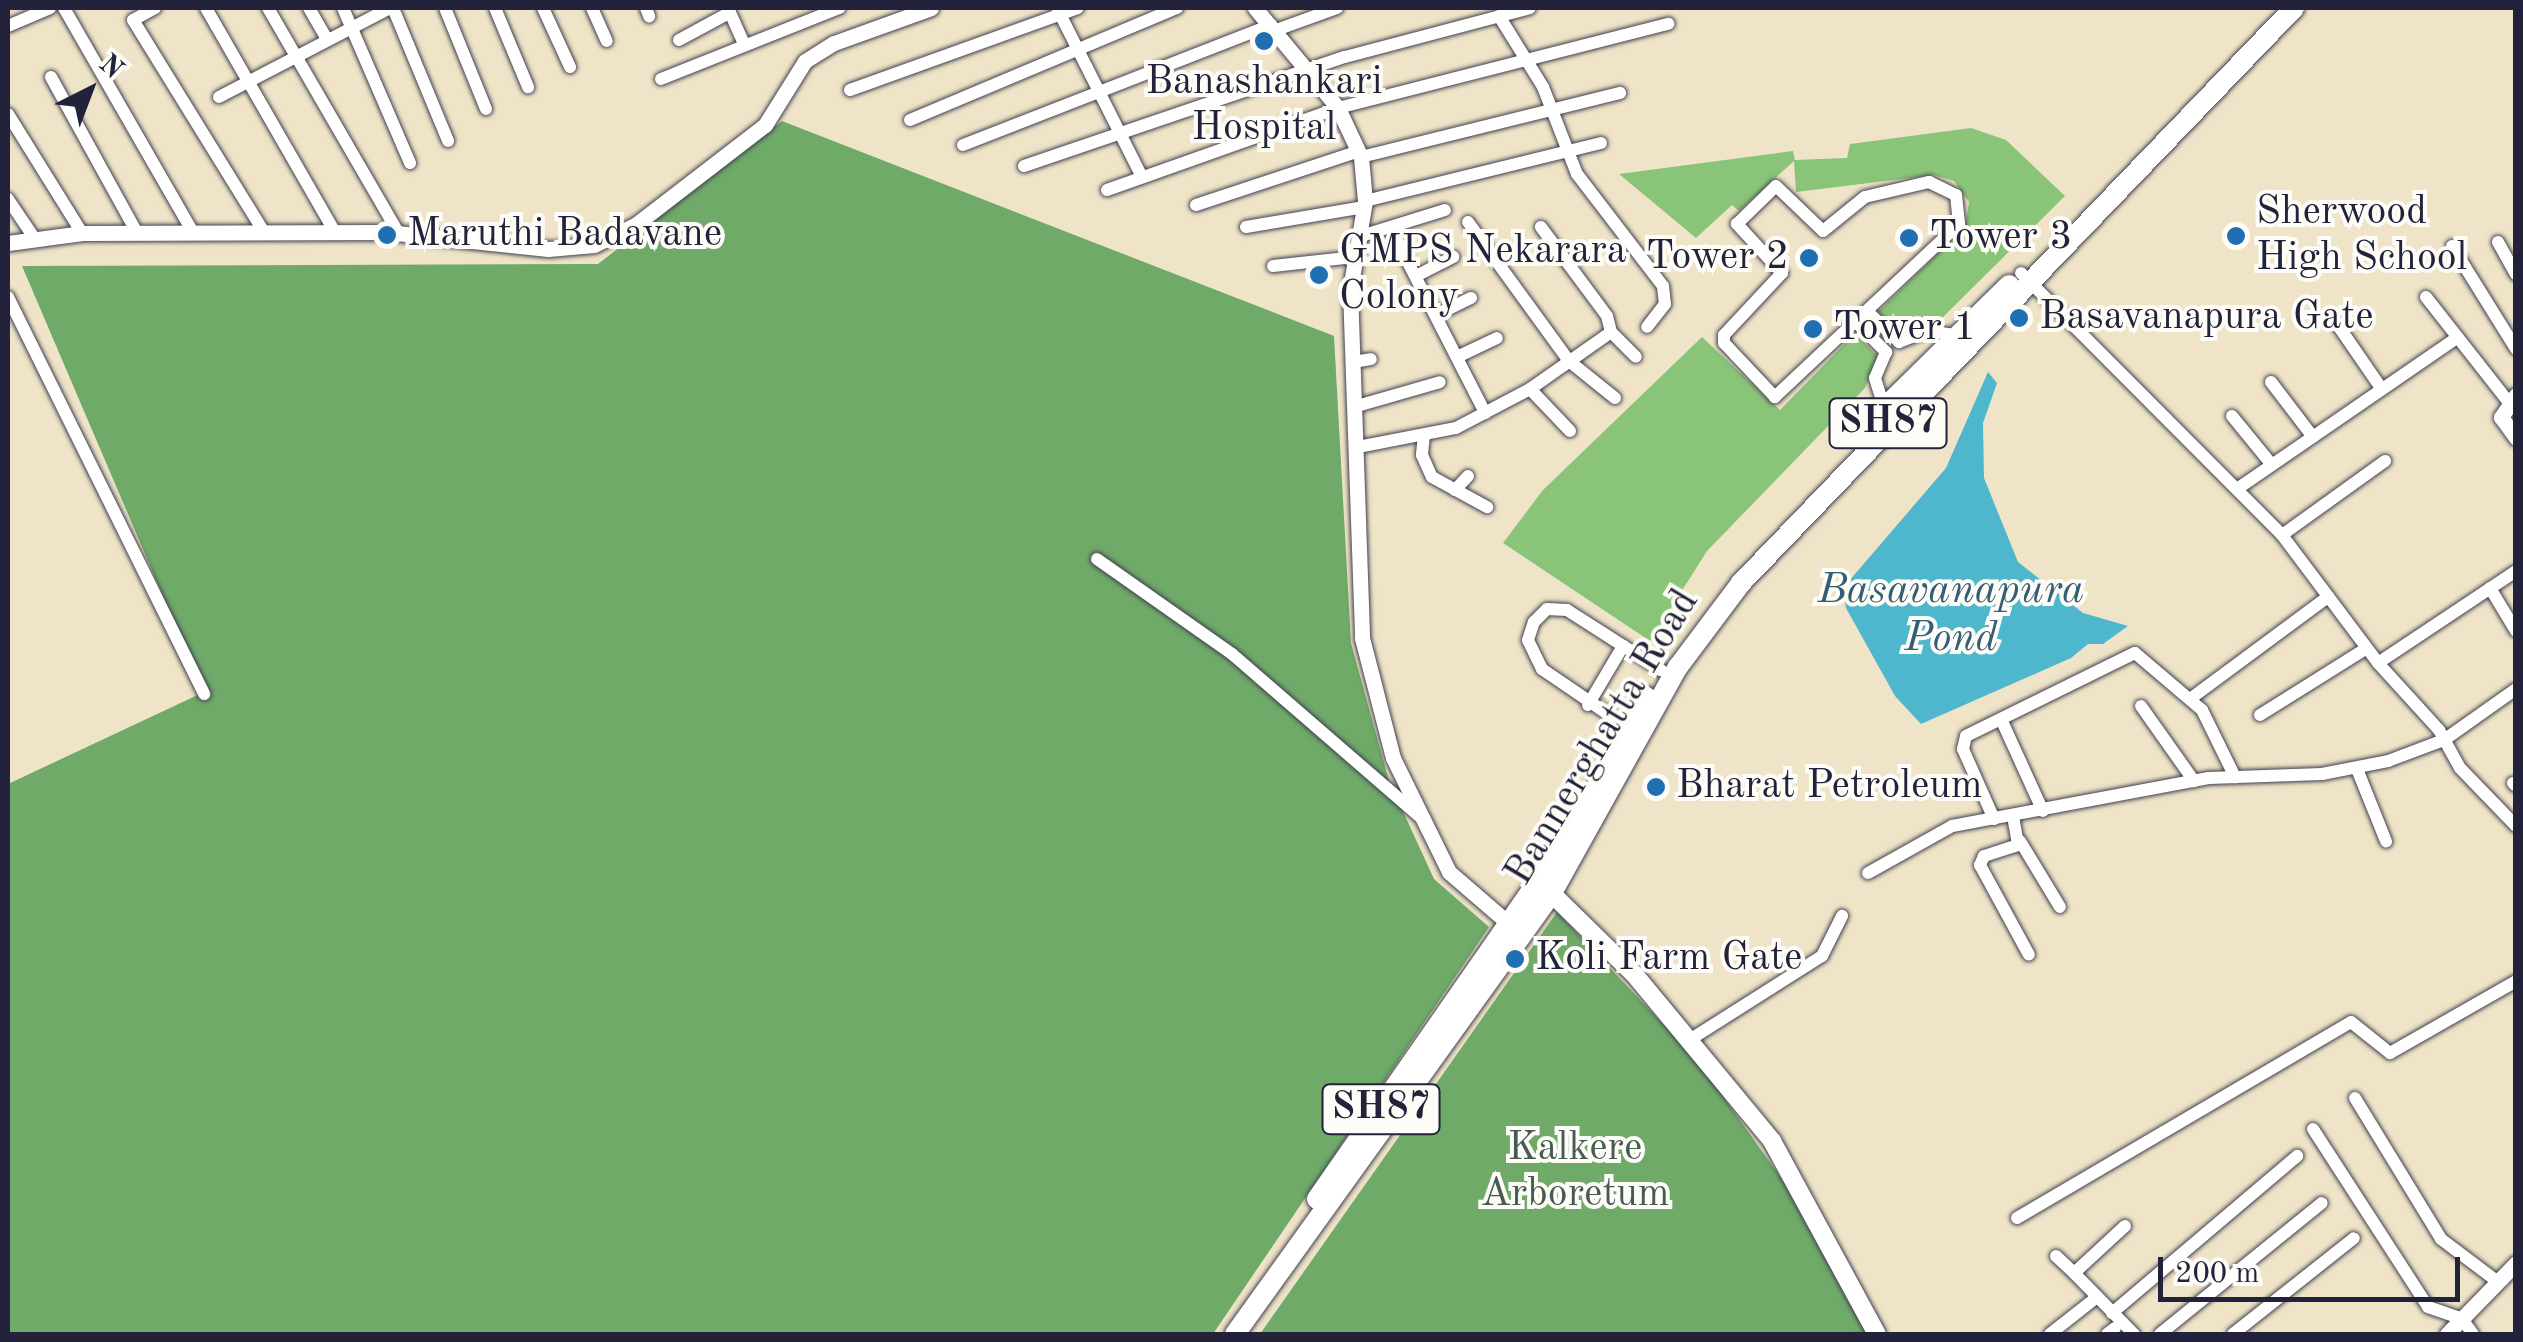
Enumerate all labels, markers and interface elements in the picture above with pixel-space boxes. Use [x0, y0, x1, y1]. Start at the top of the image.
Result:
marker: Banashankari Hospital [1251, 28, 1277, 54]
north arrow [40, 40, 140, 140]
text: N [93, 50, 127, 85]
place label: Banashankari Hospital [1146, 59, 1382, 153]
place label: Sherwood High School [2256, 189, 2467, 283]
place label: Maruthi Badavane [407, 211, 722, 259]
place label: Tower 3 [1929, 214, 2072, 262]
marker: Maruthi Badavane [376, 224, 398, 246]
marker: Sherwood High School [2225, 225, 2247, 247]
marker: Tower 3 [1898, 227, 1920, 249]
place label: GMPS Nekarara Colony [1339, 228, 1627, 322]
place label: Tower 2 [1646, 234, 1789, 282]
marker: Tower 2 [1798, 247, 1820, 269]
marker: GMPS Nekarara Colony [1308, 264, 1330, 286]
place label: Basavanapura Gate [2039, 294, 2374, 342]
place label: Tower 1 [1833, 305, 1976, 353]
marker: Basavanapura Gate [2008, 307, 2030, 329]
marker: Tower 1 [1802, 318, 1824, 340]
road number: SH87 [1828, 390, 1948, 456]
water label: Basavanapura Pond [1818, 566, 2084, 664]
street label: Bannerghatta Road [1496, 581, 1710, 895]
place label: Bharat Petroleum [1676, 763, 1983, 811]
marker: Bharat Petroleum [1645, 776, 1667, 798]
place label: Koli Farm Gate [1535, 935, 1802, 983]
marker: Koli Farm Gate [1504, 948, 1526, 970]
road number: SH87 [1321, 1076, 1441, 1142]
park label: Kalkere Arboretum [1480, 1125, 1670, 1219]
scale bar [2163, 1237, 2466, 1299]
text: 200 m [2175, 1259, 2259, 1289]

